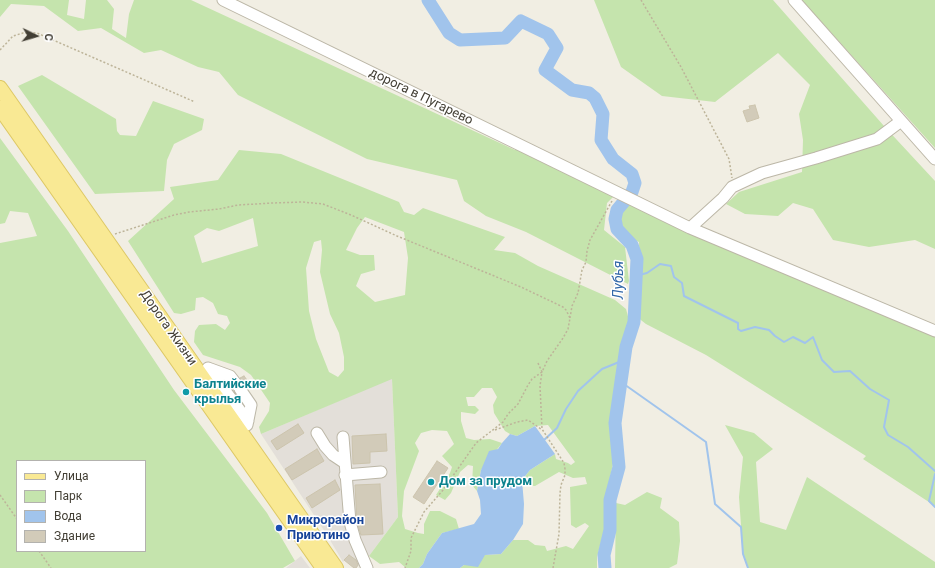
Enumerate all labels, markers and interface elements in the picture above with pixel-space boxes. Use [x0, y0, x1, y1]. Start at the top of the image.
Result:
north arrow [16, 16, 56, 56]
text: С [42, 33, 55, 41]
street label: дорога в Пугарево [367, 65, 475, 129]
water label: Лубья [611, 261, 627, 299]
street label: Дорога Жизни [136, 287, 200, 369]
place label: Балтийские крылья [194, 377, 266, 408]
marker: Балтийские крылья [181, 387, 191, 397]
legend [16, 460, 146, 552]
text: Улица [54, 469, 89, 483]
place label: Дом за прудом [439, 474, 532, 490]
marker: Дом за прудом [426, 477, 436, 487]
text: Парк [54, 489, 82, 503]
text: Вода [54, 509, 82, 523]
place label: Микрорайон Приютино [287, 513, 364, 544]
marker: Микрорайон Приютино [274, 523, 284, 533]
text: Здание [54, 529, 95, 543]

